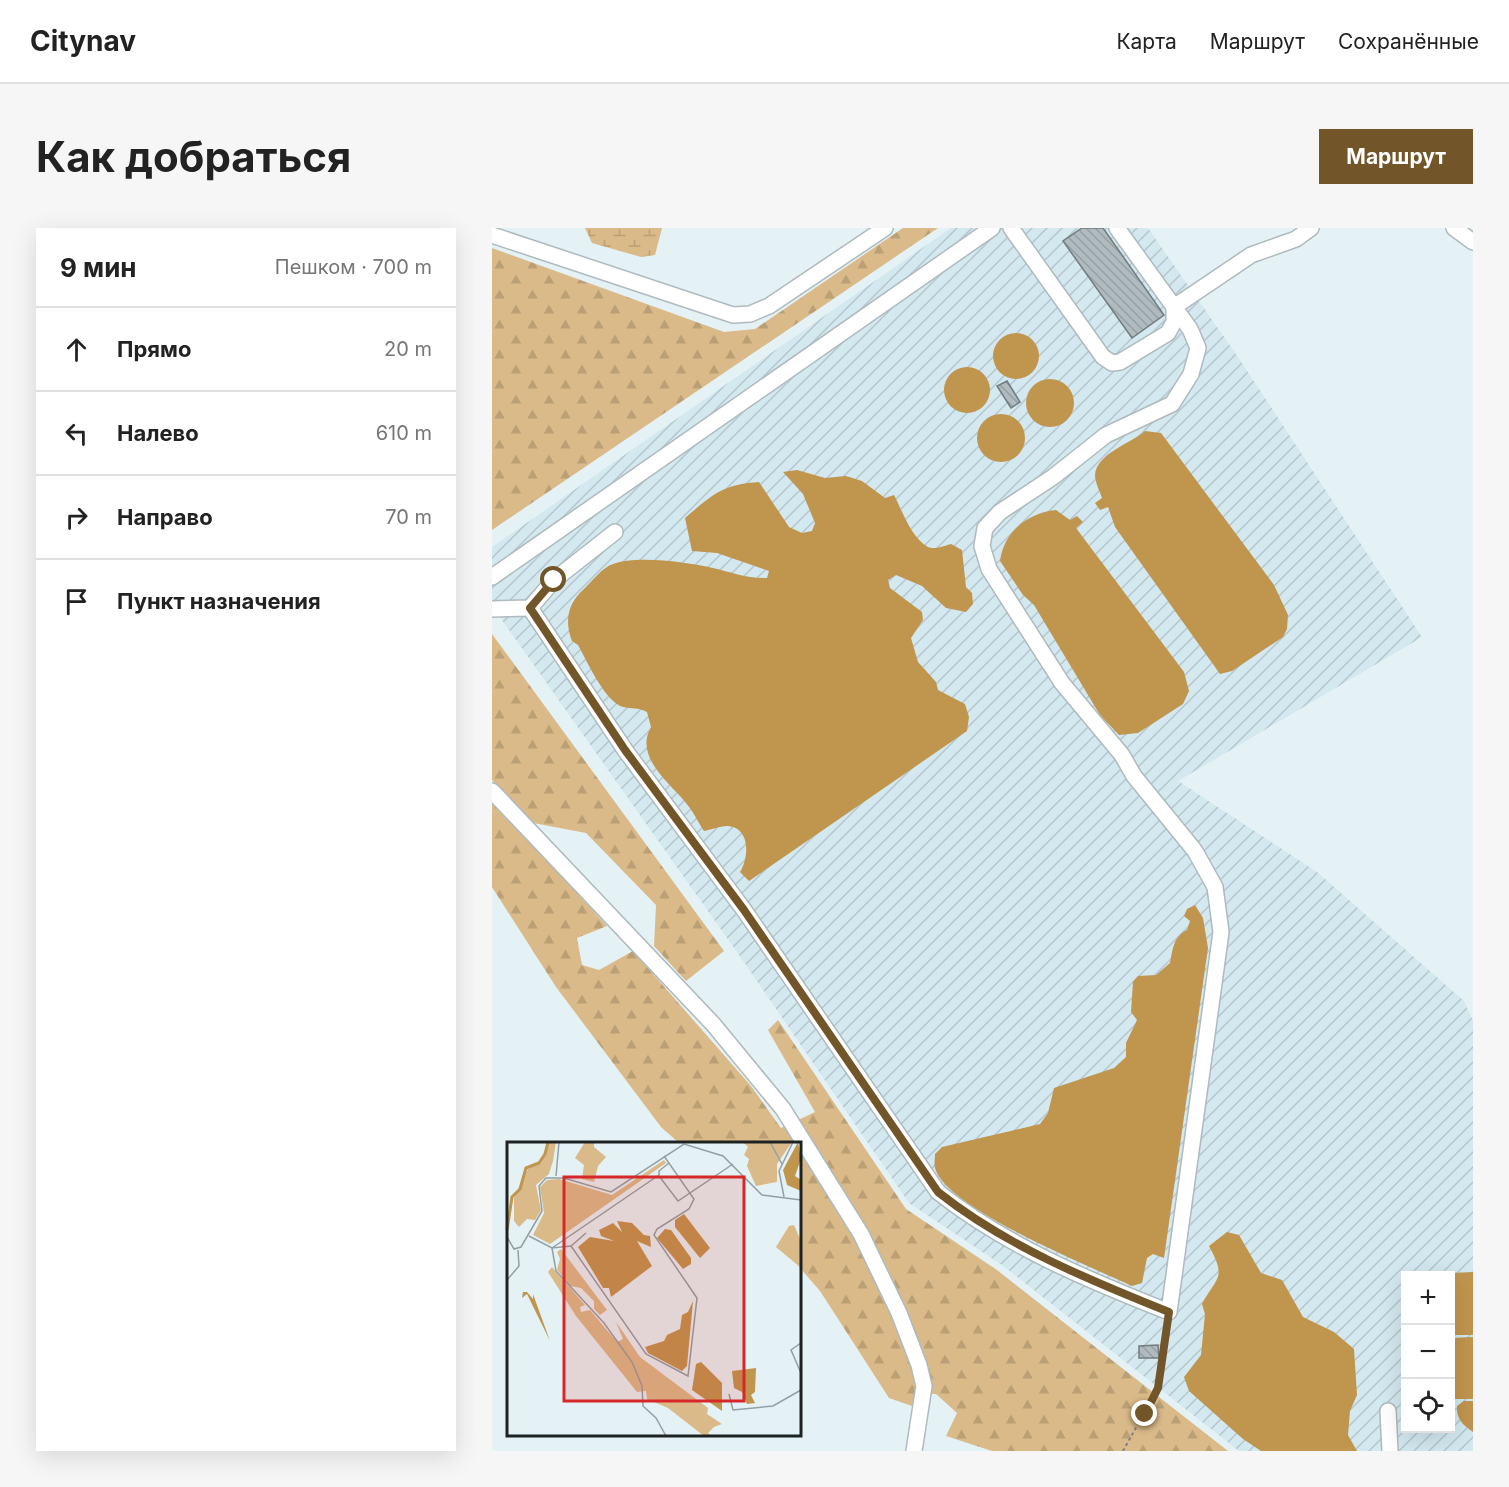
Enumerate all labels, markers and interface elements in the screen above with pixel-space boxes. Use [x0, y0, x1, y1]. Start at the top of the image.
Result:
text: Citynav [30, 24, 136, 58]
text: Карта [1116, 29, 1177, 54]
text: Маршрут [1210, 29, 1305, 54]
text: Сохранённые [1338, 29, 1479, 54]
button: Маршрут [1319, 129, 1473, 184]
text: Как добраться [36, 131, 351, 182]
text: 9 мин [60, 252, 137, 283]
text: Пешком · 700 m [275, 255, 432, 279]
icon: ahead [60, 333, 93, 366]
text: Прямо [117, 336, 191, 362]
text: 20 m [384, 337, 432, 361]
icon: left [60, 417, 93, 450]
text: Налево [117, 420, 199, 446]
text: 610 m [376, 421, 432, 445]
icon: right [60, 501, 93, 534]
text: Направо [117, 504, 213, 530]
text: 70 m [385, 505, 432, 529]
route start [540, 566, 566, 592]
icon: arrive [60, 585, 93, 618]
text: Пункт назначения [117, 588, 321, 614]
inset map [507, 1142, 801, 1436]
map controls [1401, 1271, 1455, 1433]
button: + [1401, 1271, 1455, 1325]
button: − [1401, 1325, 1455, 1379]
button: locate [1401, 1379, 1455, 1433]
route end [1131, 1400, 1157, 1426]

